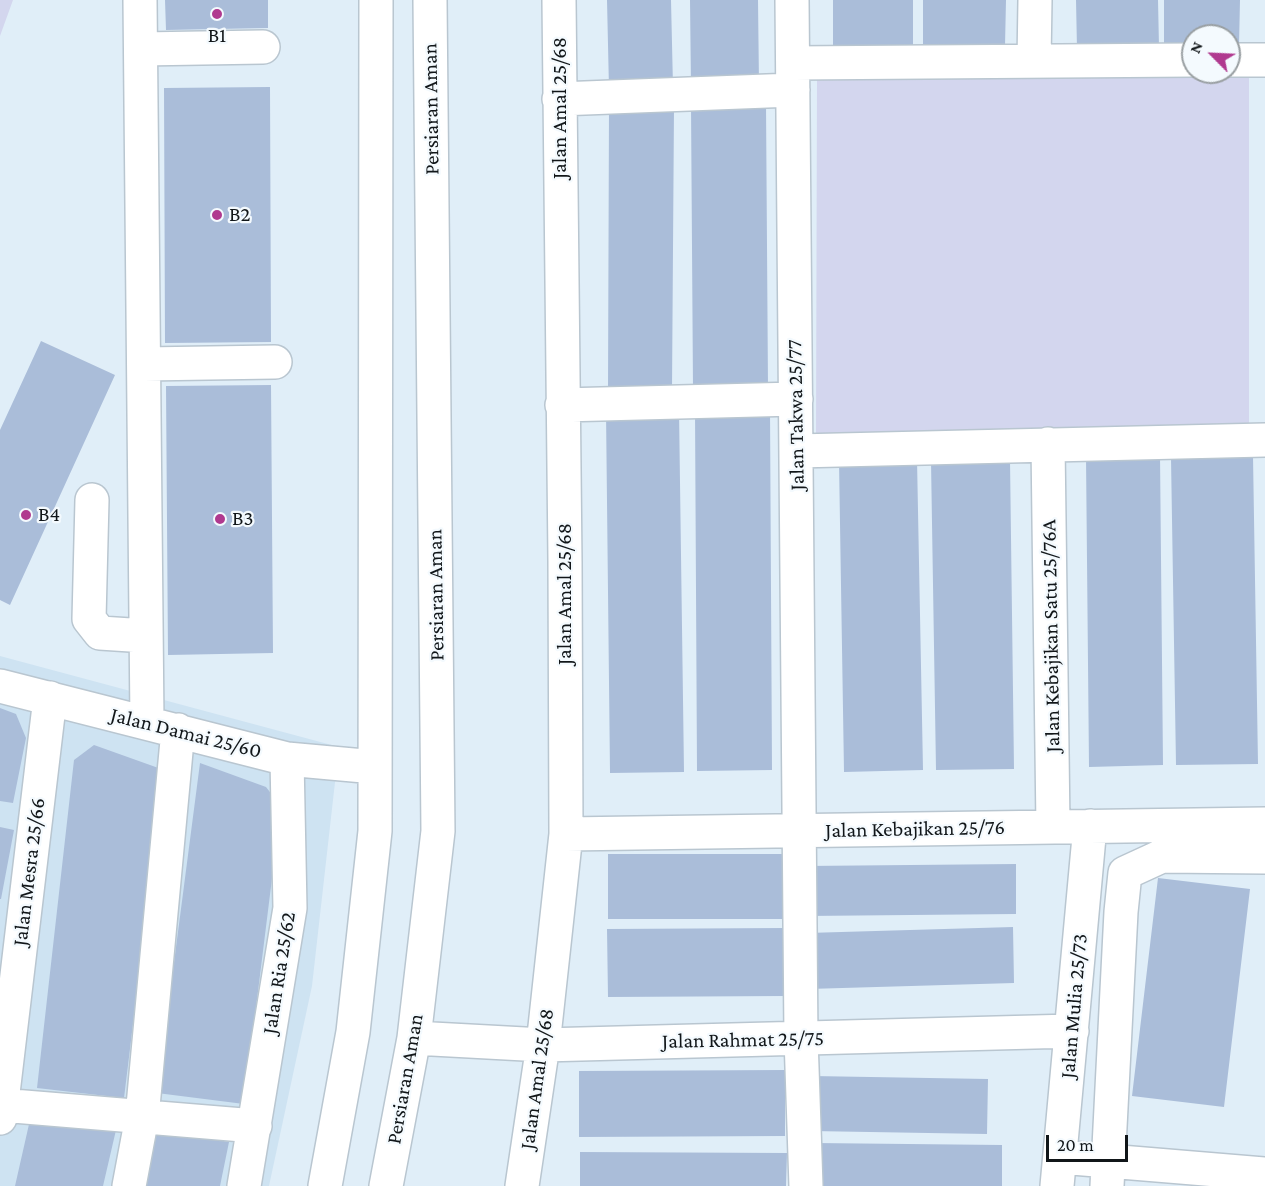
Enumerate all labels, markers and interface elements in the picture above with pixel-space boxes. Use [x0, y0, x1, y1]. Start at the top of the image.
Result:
marker: B1 [210, 7, 224, 21]
place label: B1 [208, 23, 226, 49]
north arrow [1181, 24, 1241, 84]
street label: Jalan Amal 25/68 [547, 37, 573, 179]
text: N [1186, 39, 1206, 56]
street label: Persiaran Aman [417, 43, 445, 175]
place label: B2 [229, 202, 250, 228]
marker: B2 [210, 208, 224, 222]
street label: Jalan Takwa 25/77 [782, 339, 810, 491]
place label: B4 [38, 502, 60, 528]
place label: B3 [232, 506, 253, 532]
marker: B4 [19, 508, 33, 522]
marker: B3 [213, 512, 227, 526]
street label: Jalan Kebajikan Satu 25/76A [1036, 519, 1066, 753]
street label: Jalan Amal 25/68 [552, 523, 578, 665]
street label: Persiaran Aman [422, 529, 450, 661]
street label: Jalan Damai 25/60 [108, 702, 264, 764]
street label: Jalan Mesra 25/66 [7, 796, 51, 948]
street label: Jalan Kebajikan 25/76 [825, 815, 1005, 843]
street label: Jalan Ria 25/62 [257, 910, 301, 1036]
street label: Jalan Mulia 25/73 [1055, 932, 1093, 1080]
street label: Jalan Amal 25/68 [515, 1007, 559, 1151]
street label: Persiaran Aman [381, 1012, 429, 1146]
street label: Jalan Rahmat 25/75 [662, 1026, 824, 1054]
scale bar [1049, 1123, 1132, 1161]
text: 20 m [1057, 1135, 1094, 1155]

